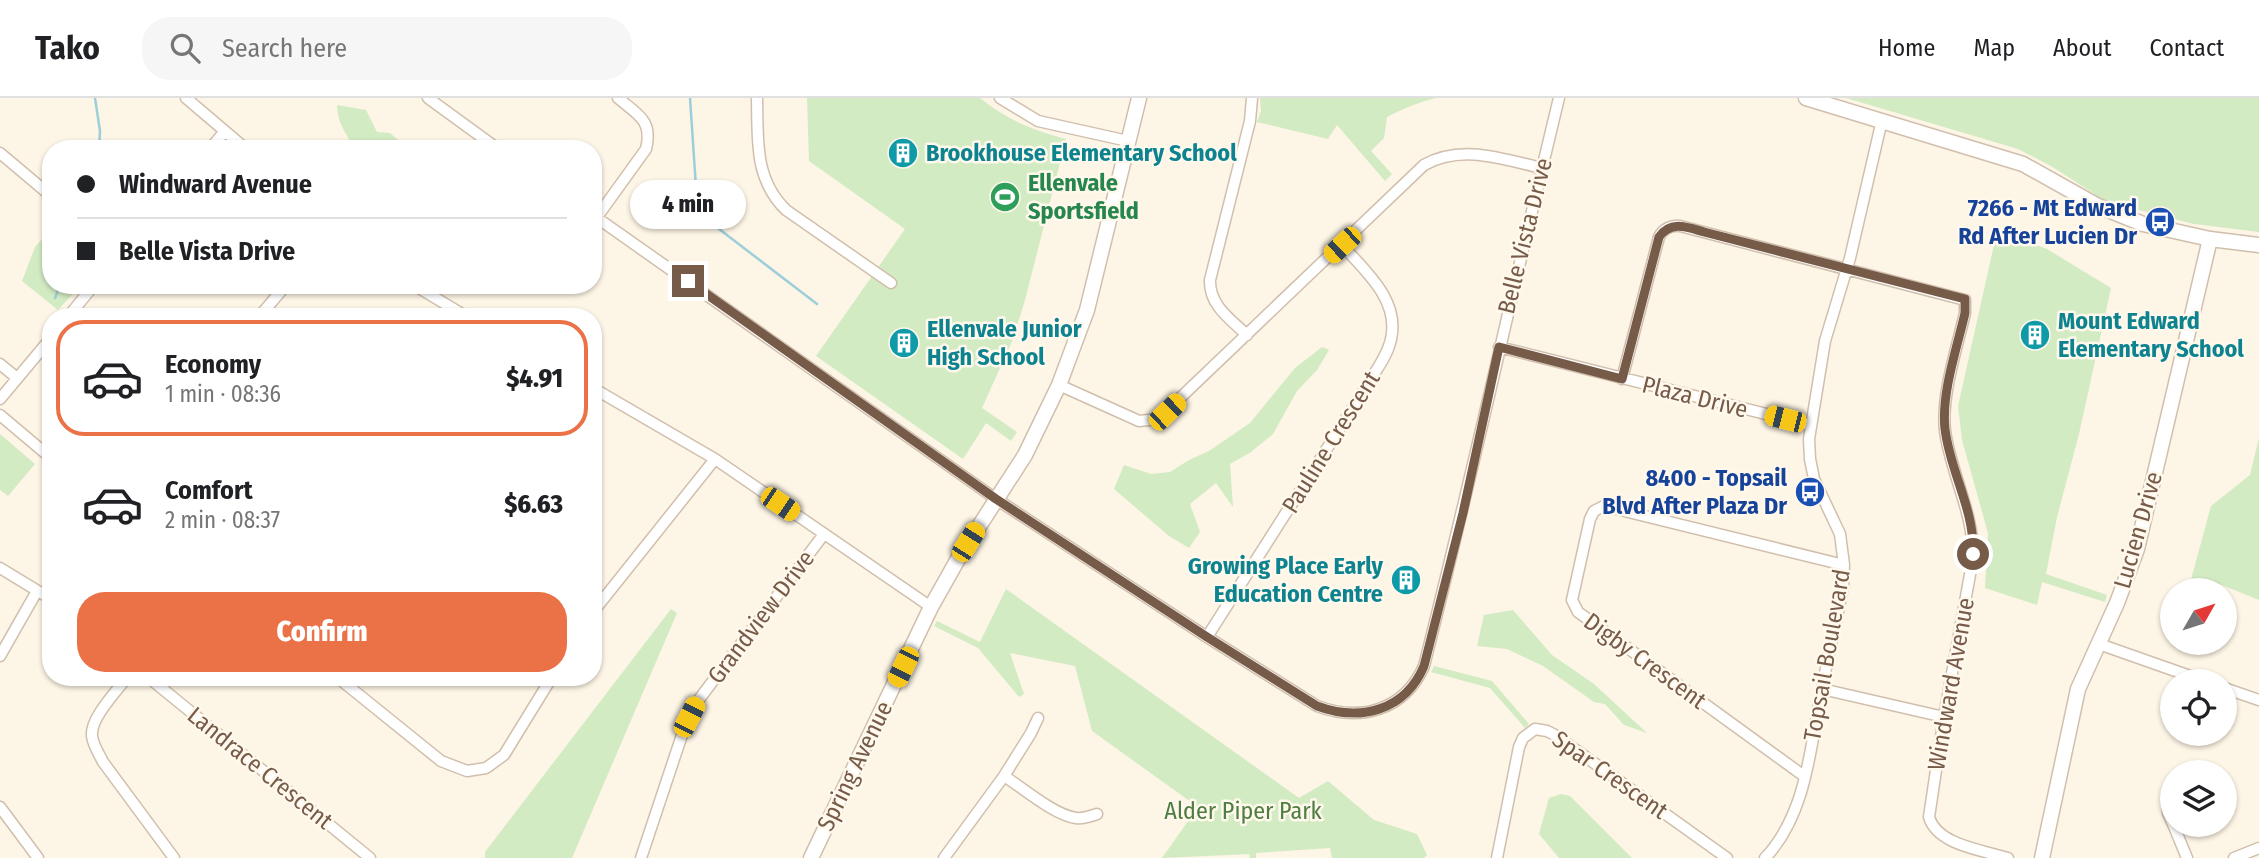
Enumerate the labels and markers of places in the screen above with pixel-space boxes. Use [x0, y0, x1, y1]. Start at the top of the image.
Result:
building icon: Brookhouse Elementary School [886, 136, 920, 170]
place label: Brookhouse Elementary School [926, 139, 1237, 167]
place label: Ellenvale Sportsfield [1028, 169, 1139, 225]
sports icon: Ellenvale Sportsfield [988, 180, 1022, 214]
place label: 7266 - Mt Edward Rd After Lucien Dr [1958, 194, 2137, 250]
bus stop icon: 7266 - Mt Edward Rd After Lucien Dr [2143, 205, 2177, 239]
place label: Mount Edward Elementary School [2058, 307, 2244, 363]
place label: Ellenvale Junior High School [927, 315, 1082, 371]
building icon: Mount Edward Elementary School [2018, 318, 2052, 352]
building icon: Ellenvale Junior High School [887, 326, 921, 360]
place label: 8400 - Topsail Blvd After Plaza Dr [1602, 464, 1787, 520]
bus stop icon: 8400 - Topsail Blvd After Plaza Dr [1793, 475, 1827, 509]
place label: Growing Place Early Education Centre [1188, 552, 1384, 608]
building icon: Growing Place Early Education Centre [1389, 563, 1423, 597]

